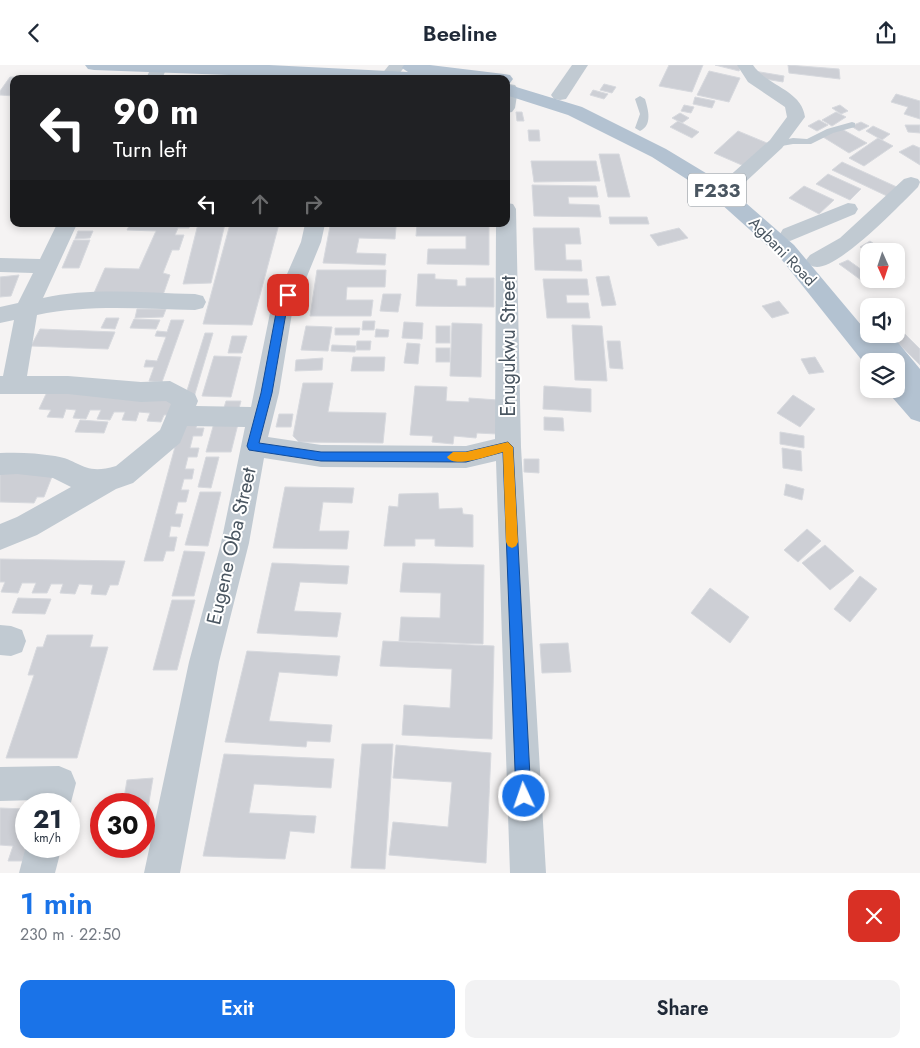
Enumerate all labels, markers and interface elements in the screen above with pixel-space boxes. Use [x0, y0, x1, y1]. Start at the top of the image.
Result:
text: Beeline [423, 17, 497, 49]
icon: back [20, 19, 48, 47]
icon: share [872, 19, 900, 47]
text: 90 m [113, 87, 199, 137]
icon: left [30, 95, 95, 160]
text: Turn left [113, 133, 187, 165]
road number: F233 [688, 173, 746, 207]
icon: left [193, 190, 221, 218]
icon: ahead [246, 190, 274, 218]
icon: right [299, 190, 327, 218]
street label: Agbani Road [744, 212, 822, 291]
north arrow [860, 243, 905, 287]
map controls [860, 243, 905, 398]
pin [267, 274, 309, 316]
street label: Enugukwu Street [494, 275, 523, 416]
icon: arrive [274, 281, 302, 309]
button: sound [860, 298, 905, 343]
button: layers [860, 353, 905, 398]
street label: Eugene Oba Street [199, 464, 264, 628]
position arrow [497, 769, 549, 821]
speed limit sign: 30 [90, 793, 155, 858]
text: 21 [33, 801, 62, 837]
text: km/h [34, 829, 61, 847]
text: 1 min [20, 882, 93, 925]
button: close [848, 890, 900, 942]
text: 230 m · 22:50 [20, 923, 121, 946]
button: Exit [20, 980, 455, 1038]
button: Share [465, 980, 900, 1038]

